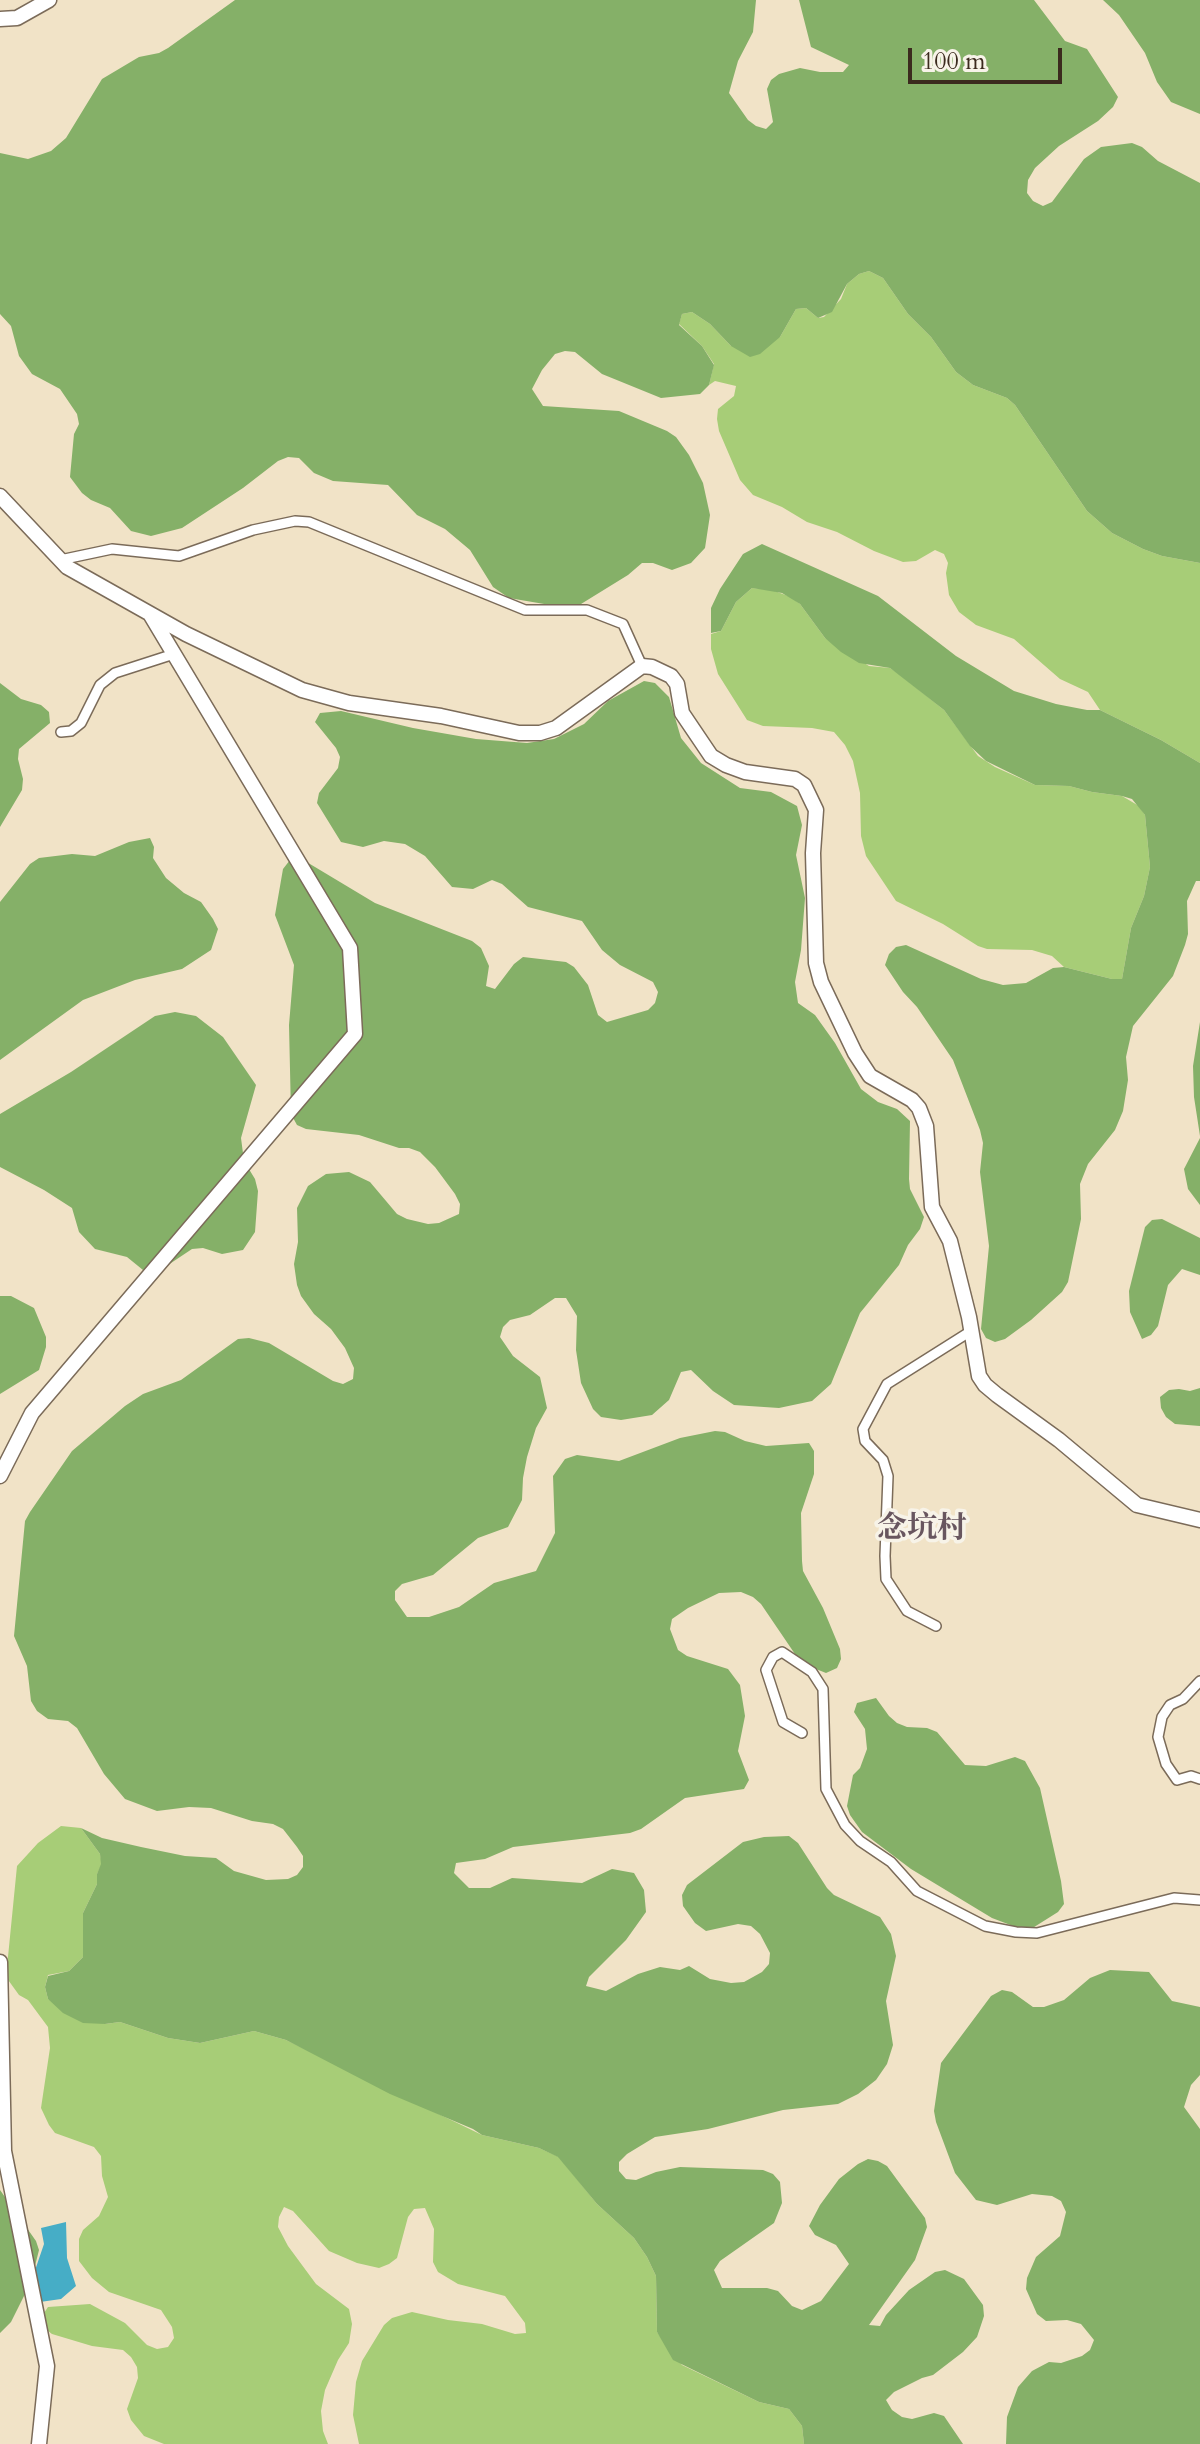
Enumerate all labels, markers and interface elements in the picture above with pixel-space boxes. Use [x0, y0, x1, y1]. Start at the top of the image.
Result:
scale bar [912, 32, 1066, 82]
text: 100 m [922, 45, 986, 78]
district label: 念坑村 [877, 1512, 967, 1548]

